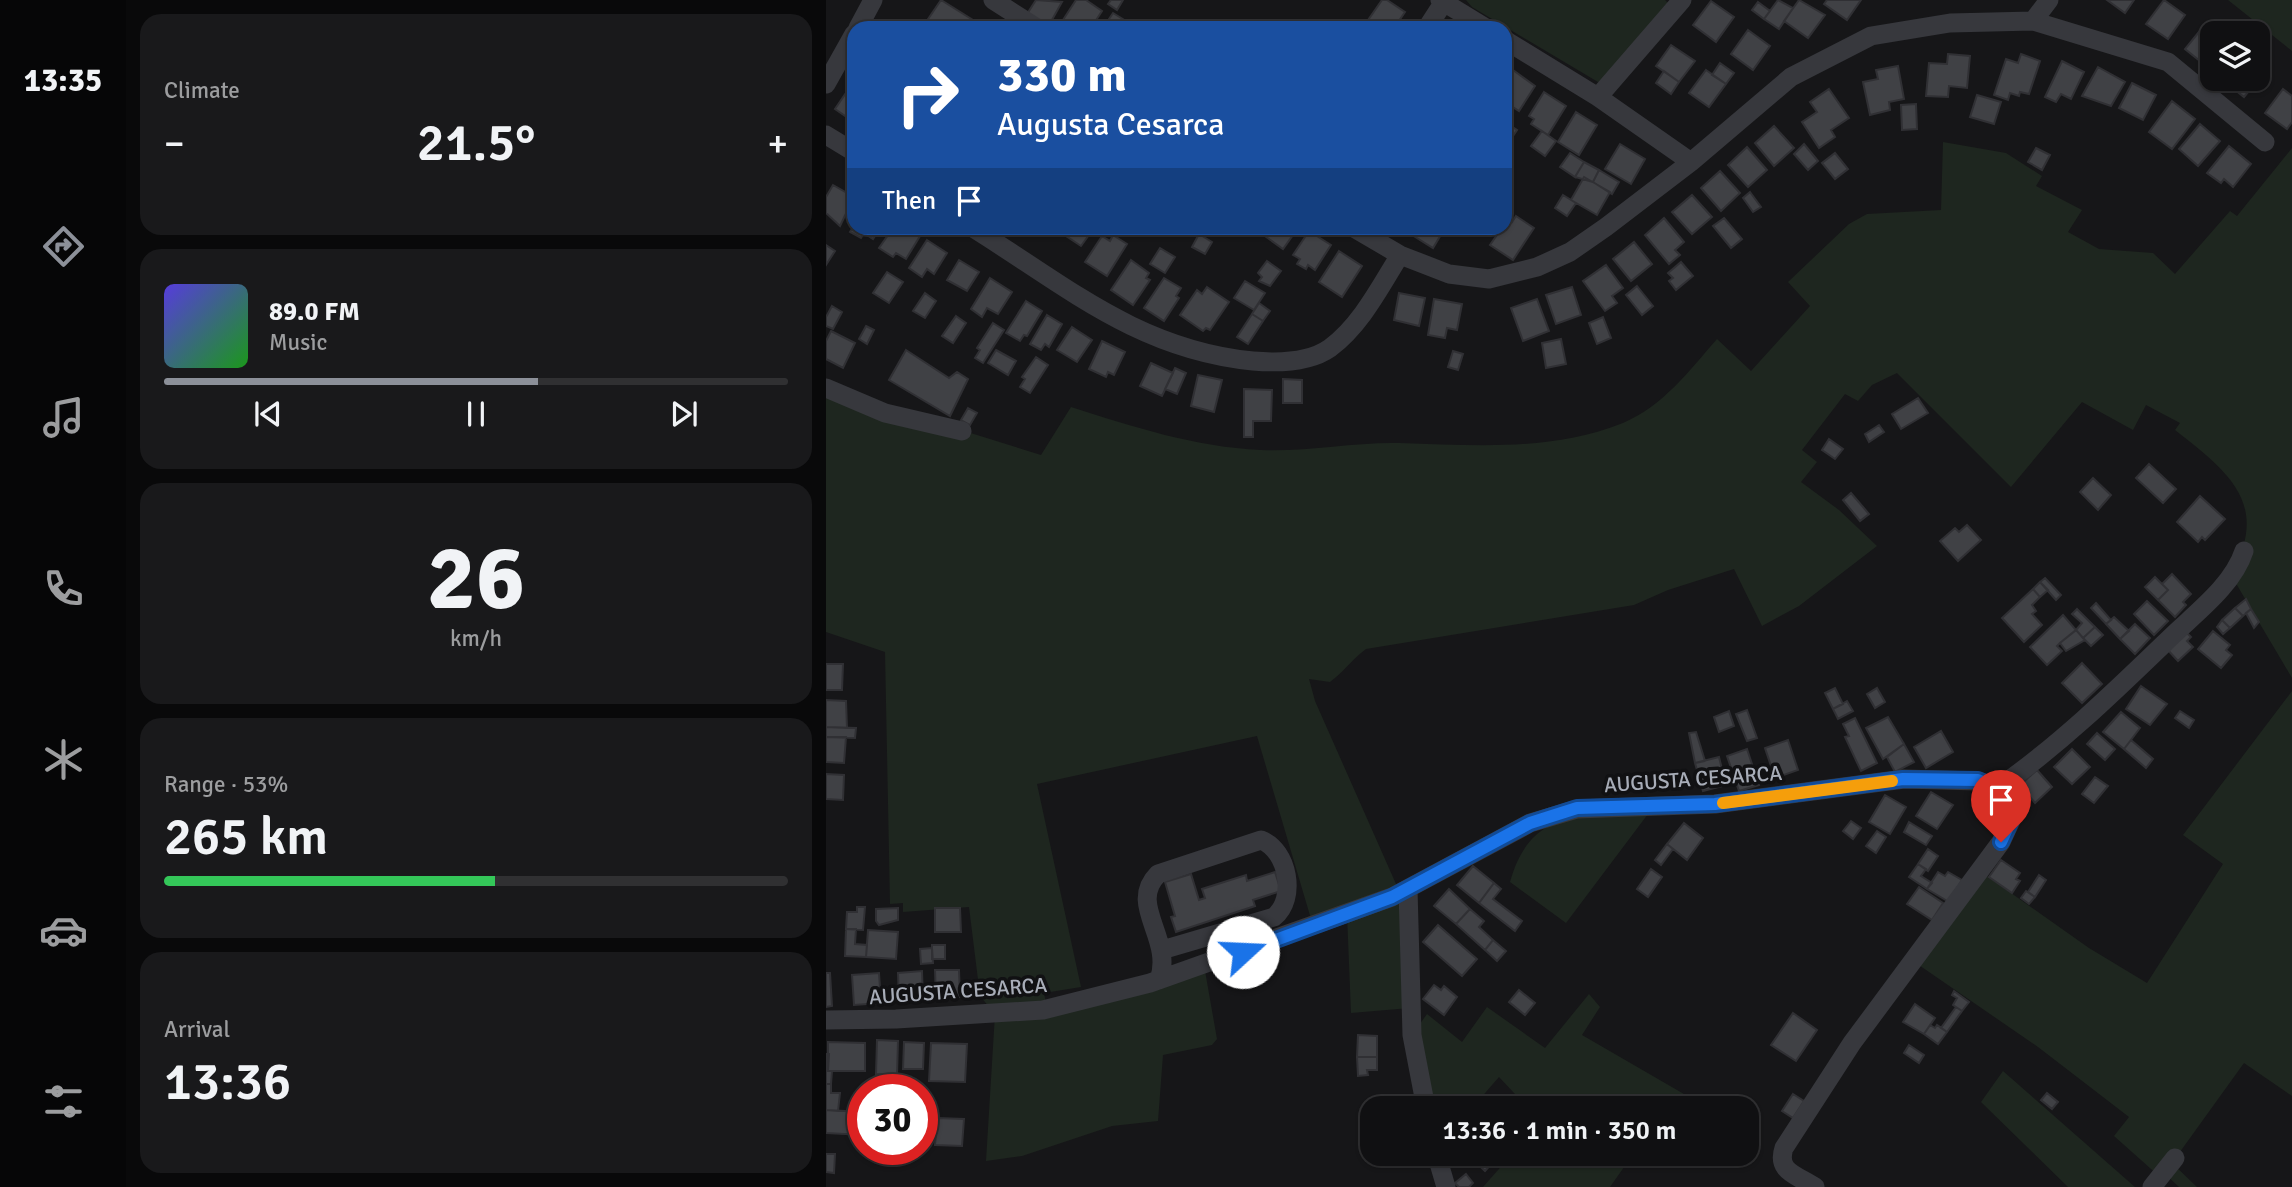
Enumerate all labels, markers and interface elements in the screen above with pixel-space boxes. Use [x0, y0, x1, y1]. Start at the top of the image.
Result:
map controls [2200, 21, 2270, 91]
button: layers [2200, 21, 2270, 91]
text: 330 m [997, 45, 1127, 105]
icon: right [882, 49, 973, 140]
text: 13:35 [24, 61, 102, 100]
text: Climate [164, 76, 240, 105]
text: Augusta Cesarca [997, 105, 1224, 144]
text: 21.5° [417, 111, 535, 175]
text: − [164, 120, 185, 167]
text: + [767, 120, 788, 167]
icon: arrive [950, 182, 988, 220]
text: Then [882, 185, 936, 217]
icon: directions [39, 222, 88, 271]
text: 89.0 FM [269, 296, 360, 328]
text: Music [269, 328, 327, 357]
icon: music [39, 393, 88, 442]
icon: previous [249, 395, 287, 433]
icon: pause [457, 395, 495, 433]
icon: next [665, 395, 703, 433]
text: 26 [427, 522, 525, 635]
icon: phone [39, 564, 88, 613]
text: km/h [450, 624, 502, 653]
icon: climate [39, 735, 88, 784]
street label: AUGUSTA CESARCA [1603, 760, 1783, 798]
text: Range · 53% [164, 770, 288, 799]
pin [1971, 770, 2031, 842]
icon: arrive [1982, 781, 2020, 819]
text: 265 km [164, 805, 328, 869]
icon: car [39, 906, 88, 955]
position arrow [1206, 915, 1280, 989]
street label: AUGUSTA CESARCA [868, 972, 1048, 1010]
text: Arrival [164, 1015, 230, 1044]
text: 13:36 [164, 1050, 291, 1114]
speed limit sign: 30 [847, 1074, 938, 1165]
icon: filters [39, 1077, 88, 1126]
text: 13:36 · 1 min · 350 m [1443, 1115, 1676, 1147]

